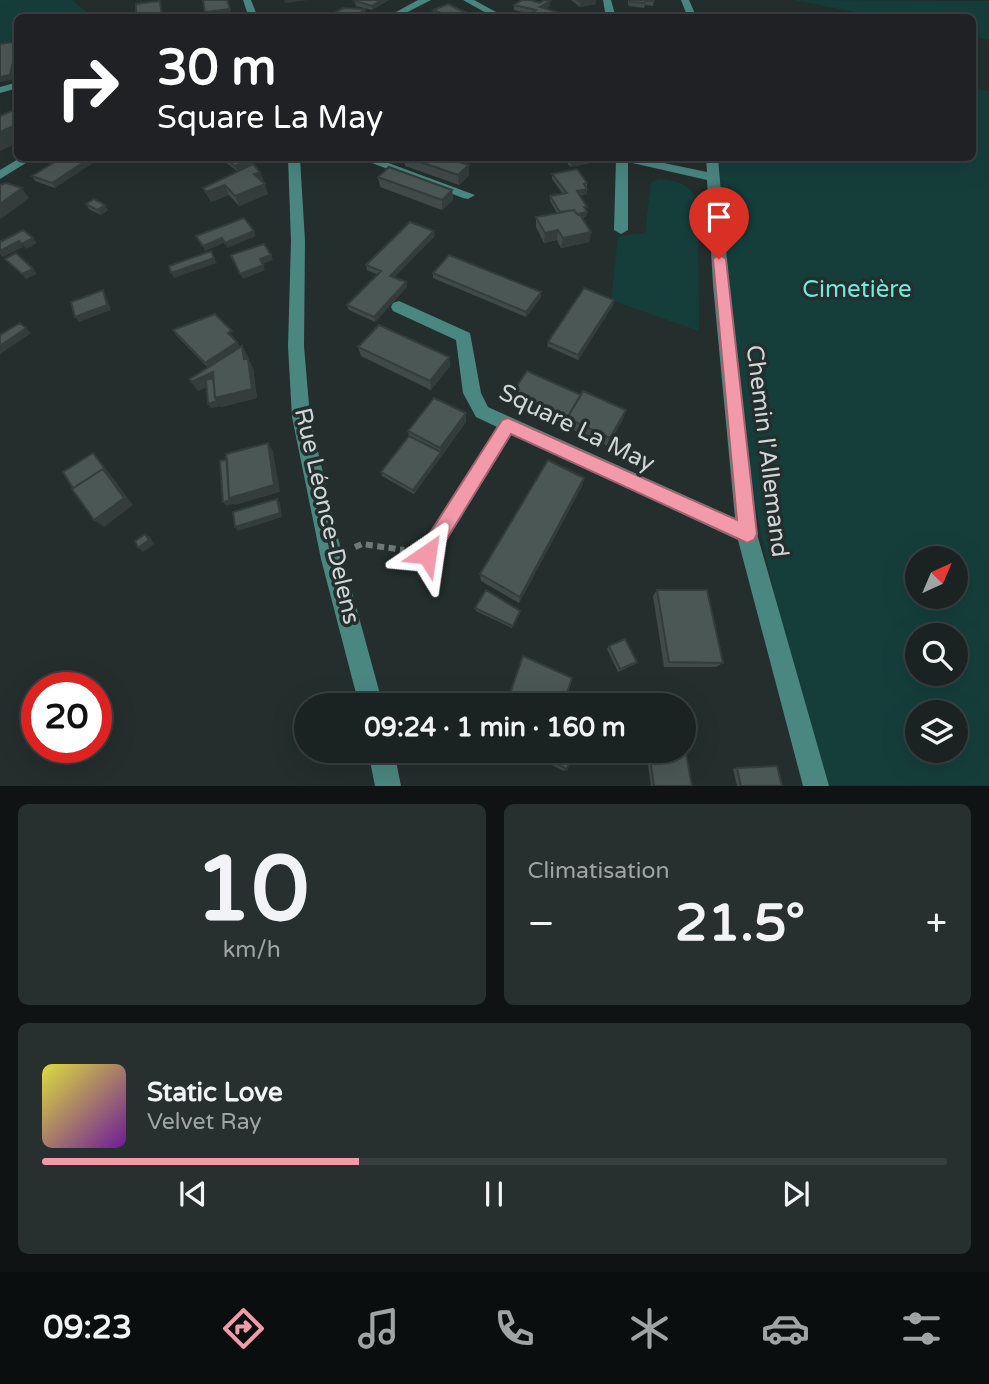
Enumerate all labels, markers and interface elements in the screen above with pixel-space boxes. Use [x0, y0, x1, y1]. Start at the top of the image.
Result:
text: 30 m [157, 39, 276, 98]
icon: right [42, 42, 133, 133]
text: Square La May [157, 99, 383, 137]
pin [689, 187, 749, 259]
icon: arrive [700, 198, 738, 236]
park label: Cimetière [802, 275, 912, 304]
street label: Chemin l'Allemand [740, 343, 794, 559]
street label: Square La May [494, 378, 660, 478]
street label: Rue Léonce-Delens [288, 405, 366, 627]
position arrow [390, 517, 464, 591]
north arrow [905, 546, 968, 609]
map controls [905, 546, 968, 763]
button: search [905, 623, 968, 686]
speed limit sign: 20 [21, 672, 112, 763]
button: layers [905, 700, 968, 763]
text: 09:24 · 1 min · 160 m [364, 712, 626, 743]
text: 10 [195, 835, 309, 945]
text: Climatisation [528, 857, 669, 885]
text: 21.5° [675, 892, 805, 955]
text: − [528, 901, 555, 947]
text: + [926, 901, 947, 947]
text: km/h [223, 936, 281, 964]
text: Static Love [147, 1077, 283, 1108]
text: Velvet Ray [147, 1108, 262, 1136]
icon: previous [174, 1175, 212, 1213]
icon: pause [475, 1175, 513, 1213]
icon: next [777, 1175, 815, 1213]
icon: directions [219, 1304, 268, 1353]
icon: music [354, 1304, 403, 1353]
icon: phone [490, 1304, 539, 1353]
icon: climate [625, 1304, 674, 1353]
icon: car [761, 1304, 810, 1353]
icon: filters [897, 1304, 946, 1353]
text: 09:23 [43, 1309, 132, 1347]

